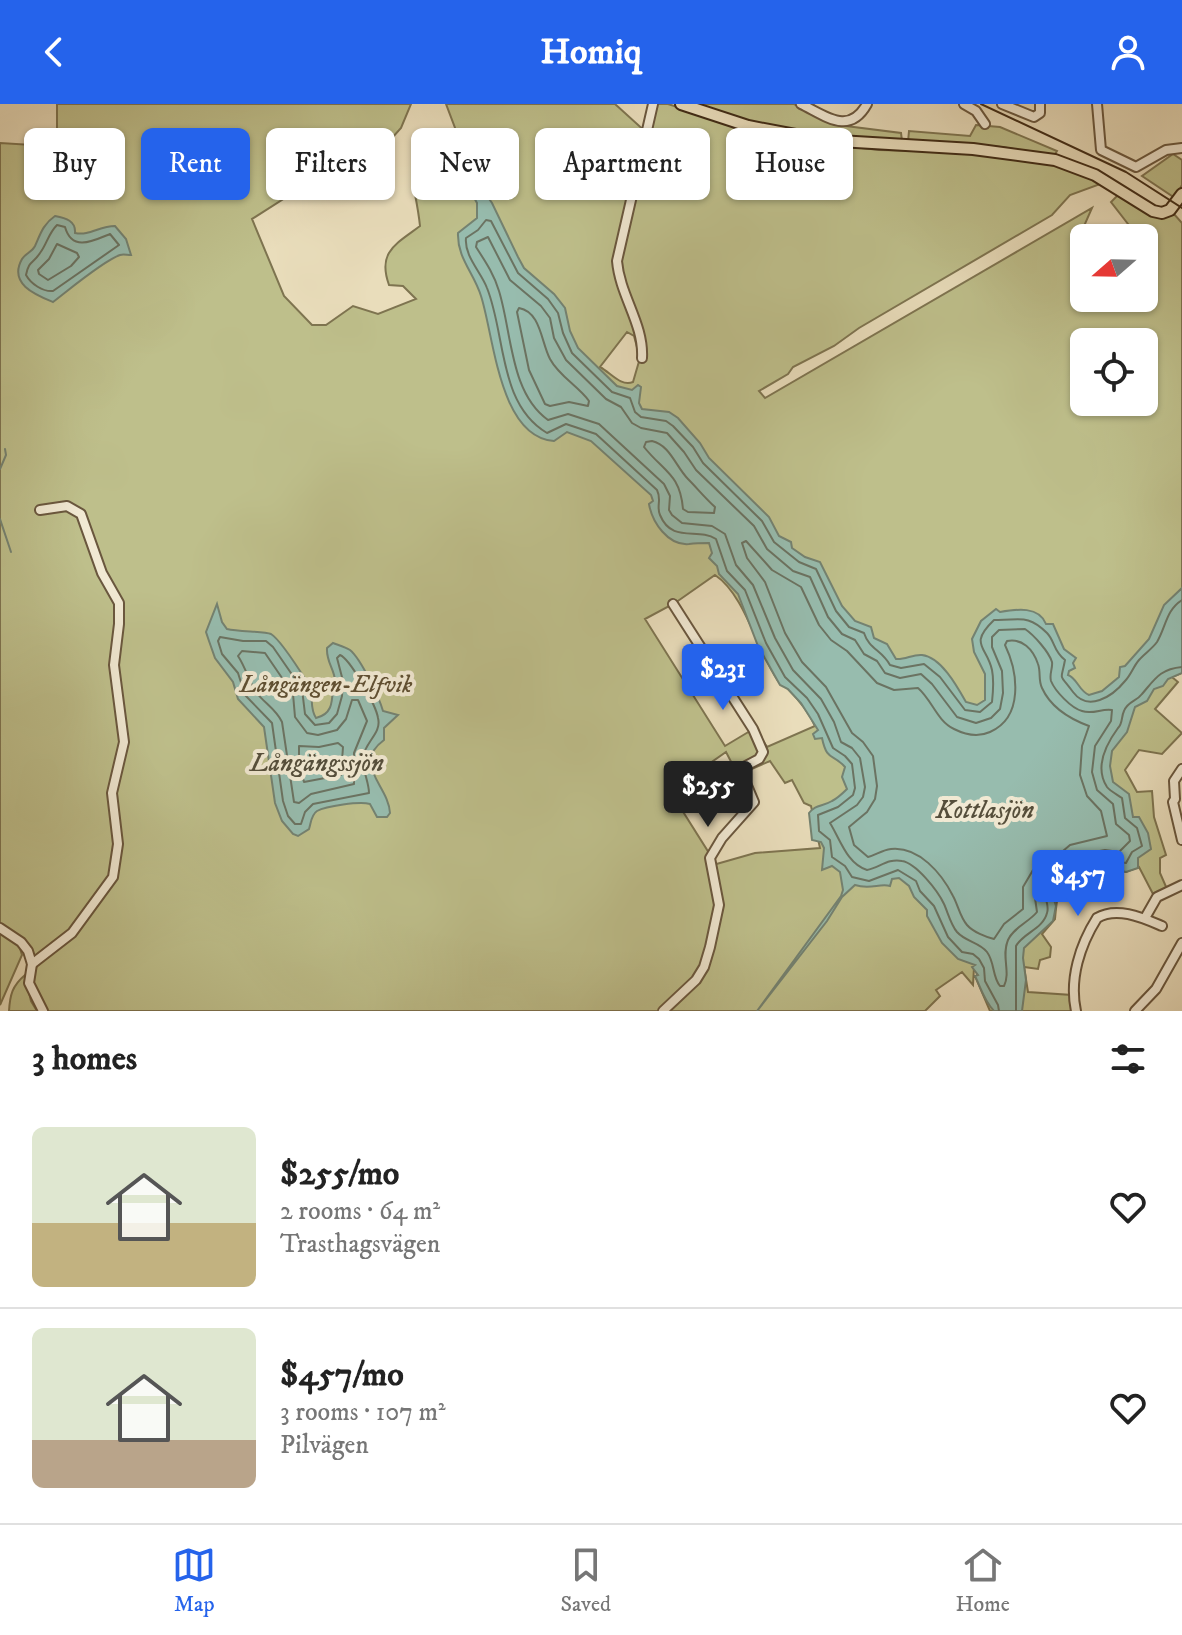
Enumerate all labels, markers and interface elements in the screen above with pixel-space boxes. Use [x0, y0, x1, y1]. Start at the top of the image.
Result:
icon: back [32, 30, 76, 74]
text: Homiq [540, 30, 642, 75]
icon: person [1106, 30, 1150, 74]
chip: Buy [24, 128, 125, 200]
chip: Rent [141, 128, 250, 200]
chip: Filters [266, 128, 395, 200]
chip: New [411, 128, 519, 200]
chip: Apartment [535, 128, 710, 200]
chip: House [726, 128, 853, 200]
north arrow [1070, 224, 1158, 312]
map controls [1070, 224, 1158, 416]
button: locate [1070, 328, 1158, 416]
pin: $231 [676, 644, 770, 712]
text: $231 [700, 653, 746, 686]
park label: Långängen-Elfvik [238, 670, 412, 700]
water label: Långängssjön [248, 747, 384, 780]
pin: $255 [661, 761, 755, 829]
text: $255 [682, 770, 734, 803]
water label: Kottlasjön [935, 794, 1034, 827]
pin: $457 [1031, 850, 1125, 918]
text: $457 [1050, 859, 1106, 892]
icon: filters [1106, 1037, 1150, 1081]
text: 3 homes [32, 1038, 137, 1080]
text: $255/mo [280, 1153, 399, 1195]
icon: home [96, 1159, 192, 1255]
icon: heart [1106, 1185, 1150, 1229]
text: 2 rooms · 64 m² [280, 1195, 440, 1228]
text: Trasthagsvägen [280, 1228, 440, 1261]
text: $457/mo [280, 1354, 404, 1396]
icon: home [96, 1360, 192, 1456]
icon: heart [1106, 1386, 1150, 1430]
text: 3 rooms · 107 m² [280, 1396, 446, 1429]
text: Pilvägen [280, 1429, 369, 1462]
tab: Map [172, 1543, 216, 1618]
tab: Saved [561, 1543, 611, 1618]
tab: Home [955, 1543, 1010, 1618]

